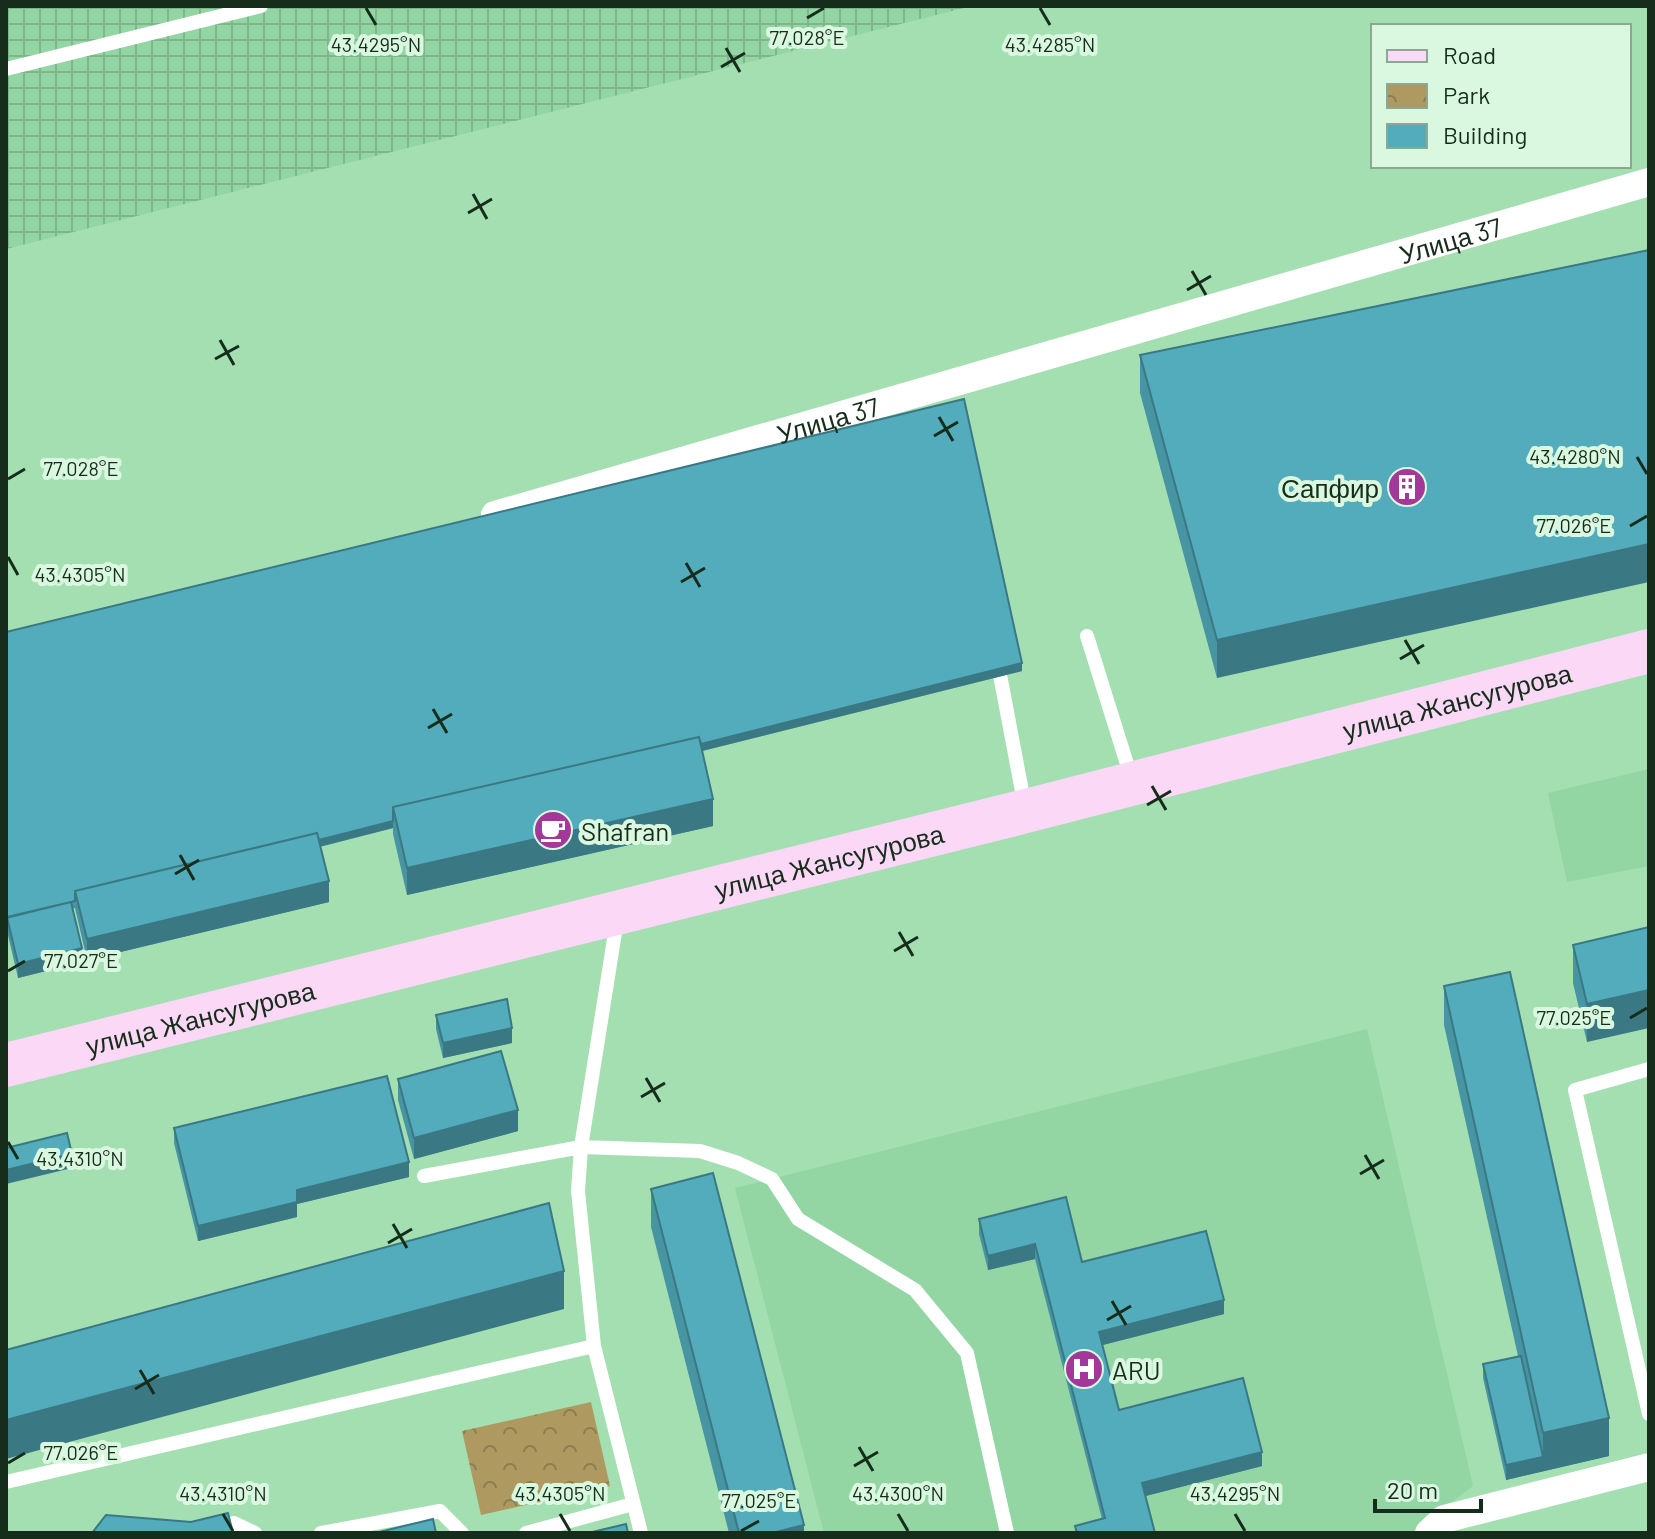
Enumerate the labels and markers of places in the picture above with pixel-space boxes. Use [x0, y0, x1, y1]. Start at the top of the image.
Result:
building icon: Сапфир [1386, 466, 1428, 508]
place label: Сапфир [1281, 472, 1379, 503]
cafe icon: Shafran [532, 809, 574, 851]
place label: Shafran [581, 815, 669, 846]
hospital icon: ARU [1063, 1348, 1105, 1390]
place label: ARU [1112, 1354, 1161, 1385]

